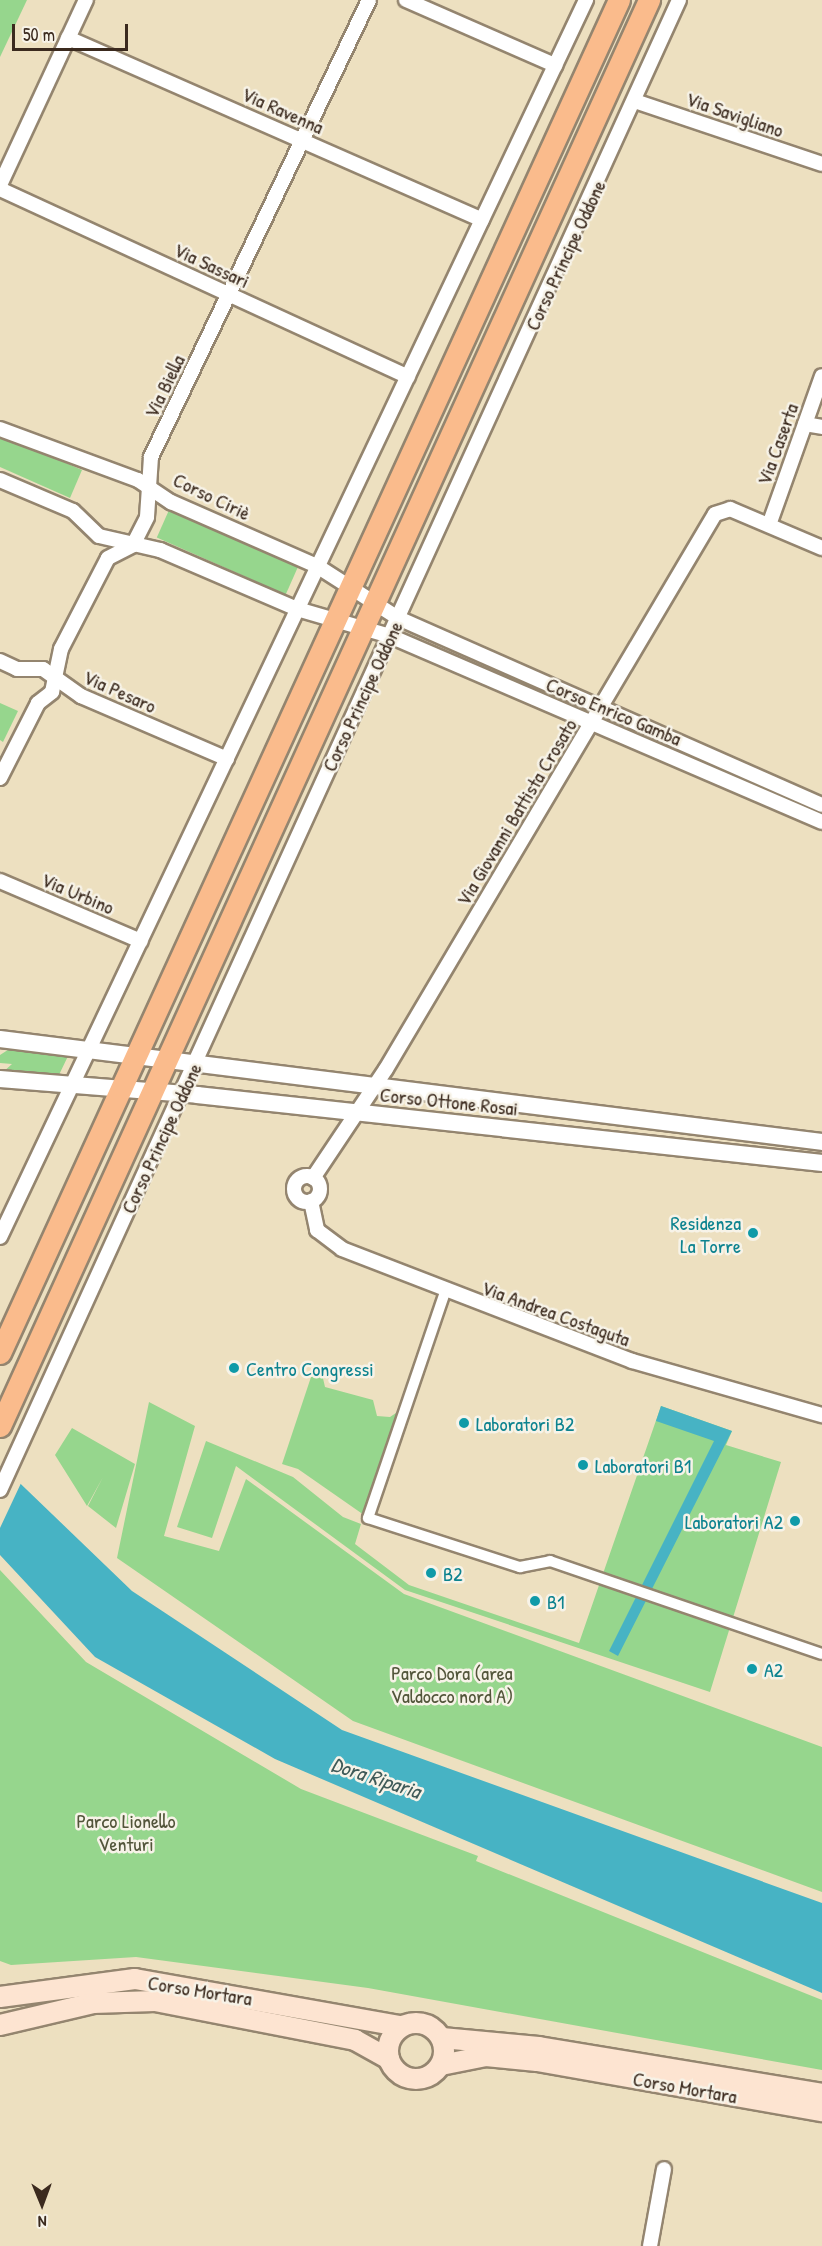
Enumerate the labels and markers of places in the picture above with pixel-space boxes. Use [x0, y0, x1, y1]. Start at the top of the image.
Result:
place label: Residenza La Torre [671, 1210, 741, 1257]
marker: Residenza La Torre [746, 1226, 760, 1240]
place label: Centro Congressi [246, 1356, 374, 1380]
marker: Centro Congressi [227, 1361, 241, 1375]
place label: Laboratori B2 [476, 1411, 574, 1435]
marker: Laboratori B2 [457, 1416, 471, 1430]
place label: Laboratori B1 [595, 1453, 691, 1477]
marker: Laboratori B1 [576, 1458, 590, 1472]
place label: Laboratori A2 [685, 1509, 783, 1533]
marker: Laboratori A2 [788, 1514, 802, 1528]
place label: B2 [443, 1561, 462, 1585]
marker: B2 [424, 1566, 438, 1580]
place label: B1 [547, 1589, 564, 1613]
marker: B1 [528, 1594, 542, 1608]
place label: A2 [764, 1657, 783, 1681]
marker: A2 [745, 1662, 759, 1676]

